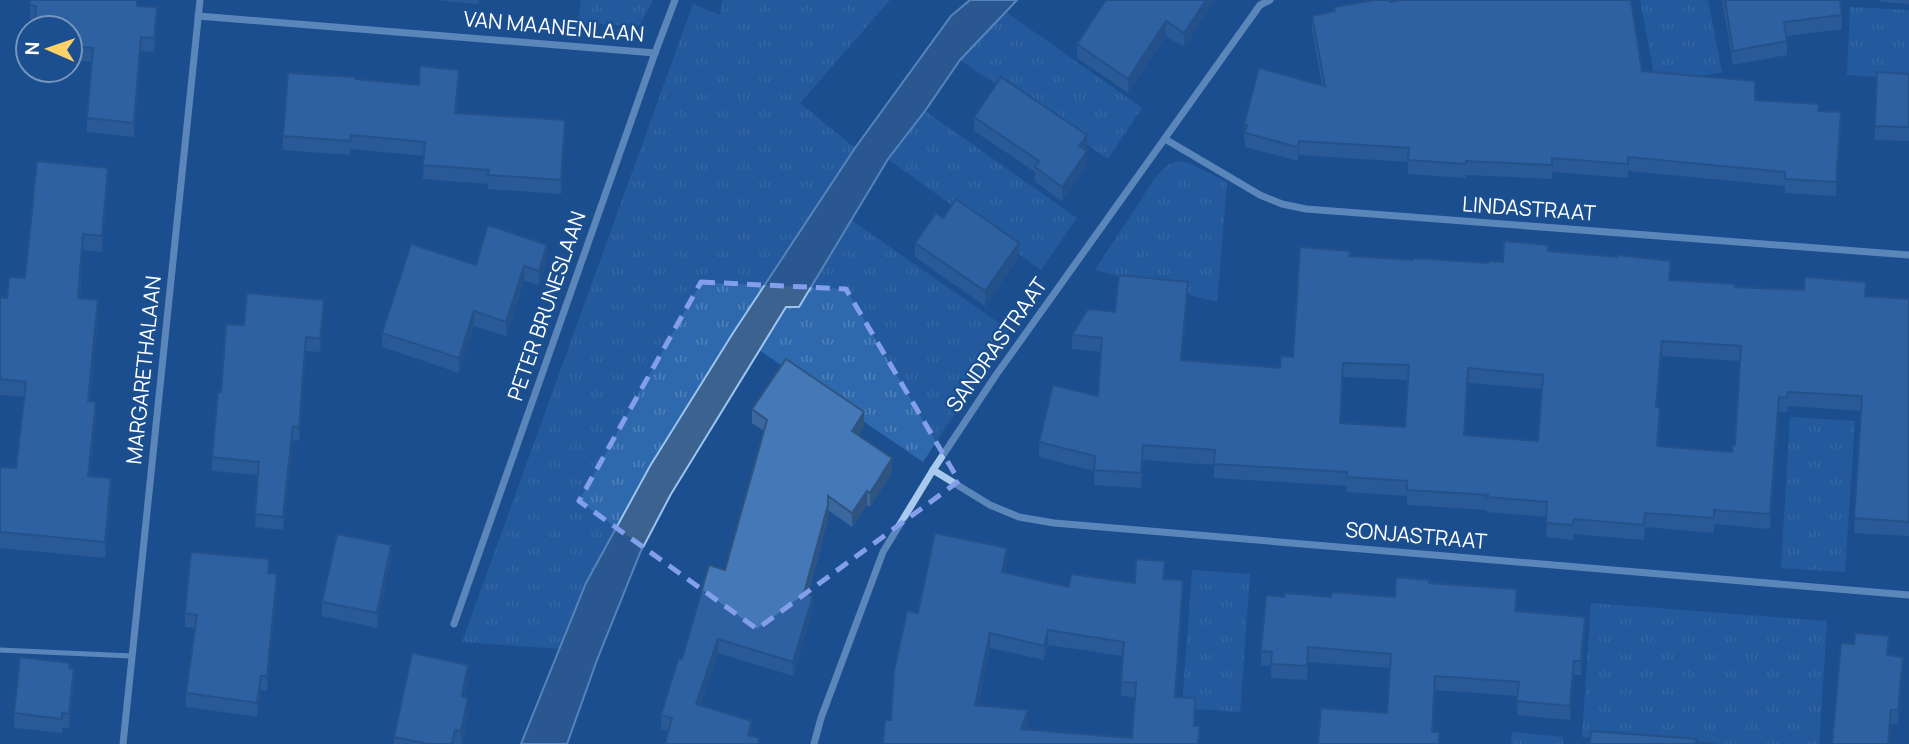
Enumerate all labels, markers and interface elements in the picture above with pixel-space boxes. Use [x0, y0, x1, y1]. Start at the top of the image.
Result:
street label: VAN MAANENLAAN [463, 4, 646, 48]
north arrow [14, 14, 84, 84]
text: N [19, 41, 45, 56]
street label: LINDASTRAAT [1461, 189, 1597, 227]
street label: PETER BRUNESLAAN [500, 207, 592, 404]
street label: SANDRASTRAAT [939, 271, 1053, 417]
street label: MARGARETHALAAN [119, 274, 167, 466]
street label: SONJASTRAAT [1344, 515, 1489, 555]

